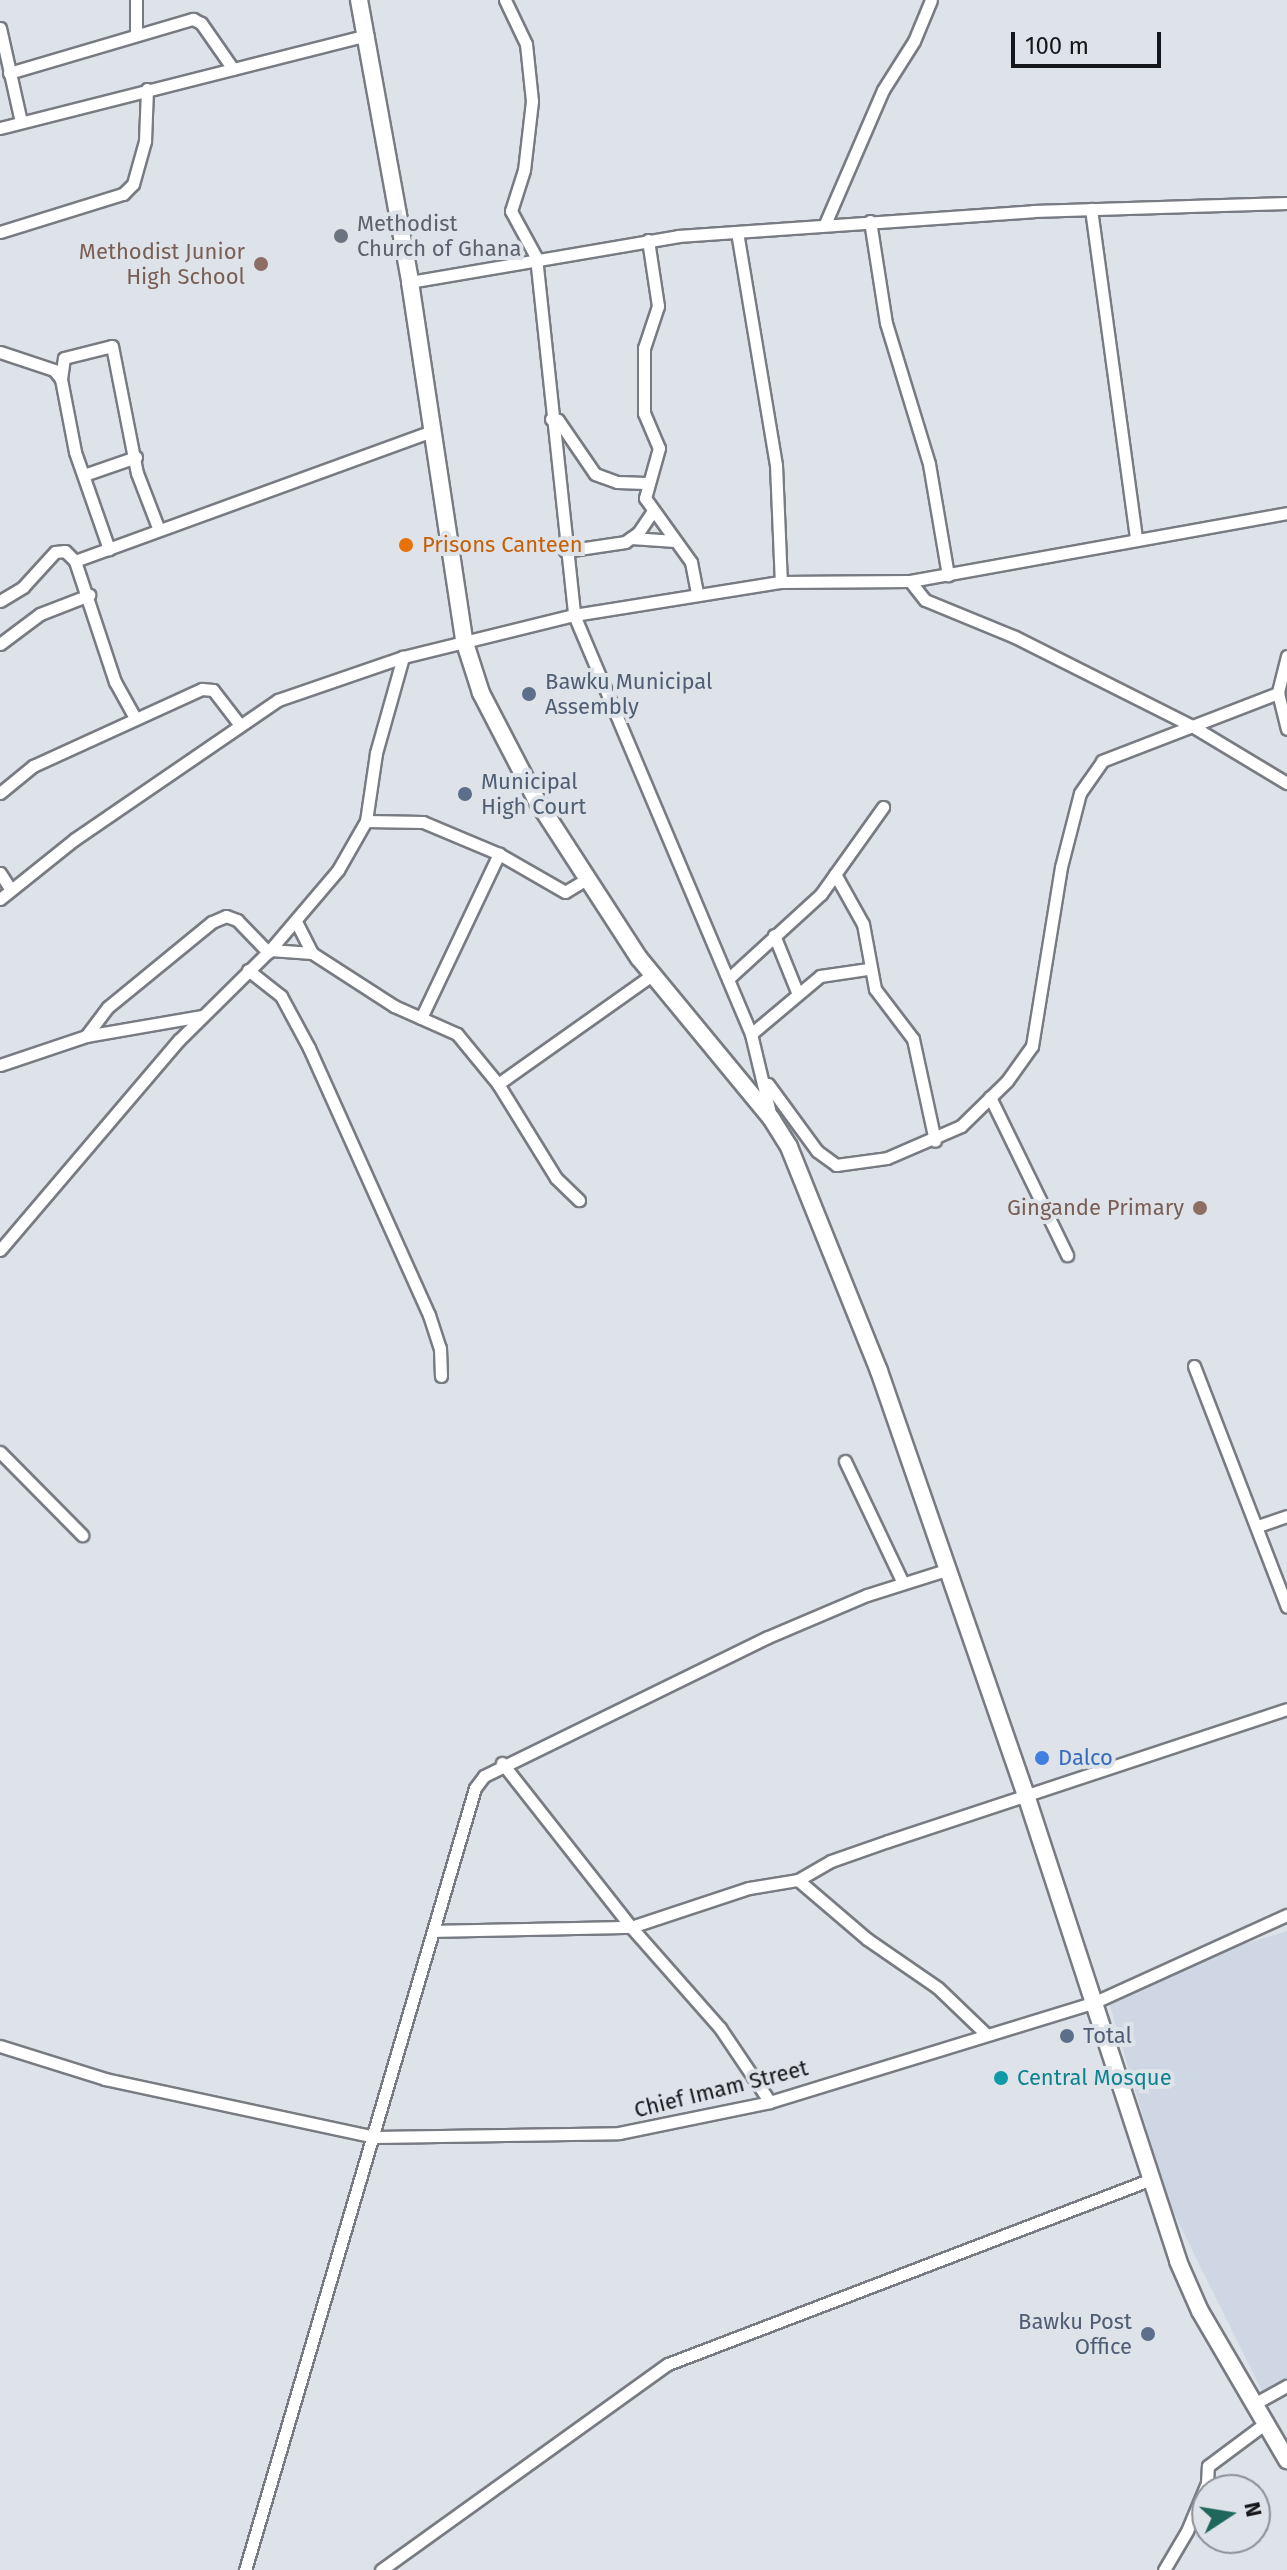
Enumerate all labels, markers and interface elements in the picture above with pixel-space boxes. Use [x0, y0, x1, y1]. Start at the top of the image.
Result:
scale bar [1015, 16, 1165, 66]
text: 100 m [1025, 32, 1089, 60]
place label: Methodist Church of Ghana [357, 210, 522, 262]
marker: Methodist Church of Ghana [332, 227, 350, 245]
place label: Methodist Junior High School [79, 238, 245, 290]
marker: Methodist Junior High School [252, 255, 270, 273]
place label: Prisons Canteen [422, 532, 583, 558]
marker: Prisons Canteen [397, 536, 415, 554]
place label: Bawku Municipal Assembly [545, 668, 713, 720]
marker: Bawku Municipal Assembly [520, 685, 538, 703]
place label: Municipal High Court [481, 768, 586, 820]
marker: Municipal High Court [456, 785, 474, 803]
place label: Gingande Primary [1007, 1195, 1184, 1221]
marker: Gingande Primary [1191, 1199, 1209, 1217]
place label: Dalco [1058, 1745, 1113, 1771]
marker: Dalco [1033, 1749, 1051, 1767]
place label: Total [1083, 2023, 1132, 2049]
marker: Total [1058, 2027, 1076, 2045]
street label: Chief Imam Street [631, 2055, 811, 2123]
place label: Central Mosque [1017, 2065, 1172, 2091]
marker: Central Mosque [992, 2069, 1010, 2087]
place label: Bawku Post Office [1018, 2308, 1132, 2360]
marker: Bawku Post Office [1139, 2325, 1157, 2343]
north arrow [1191, 2474, 1271, 2554]
text: N [1238, 2499, 1268, 2519]

